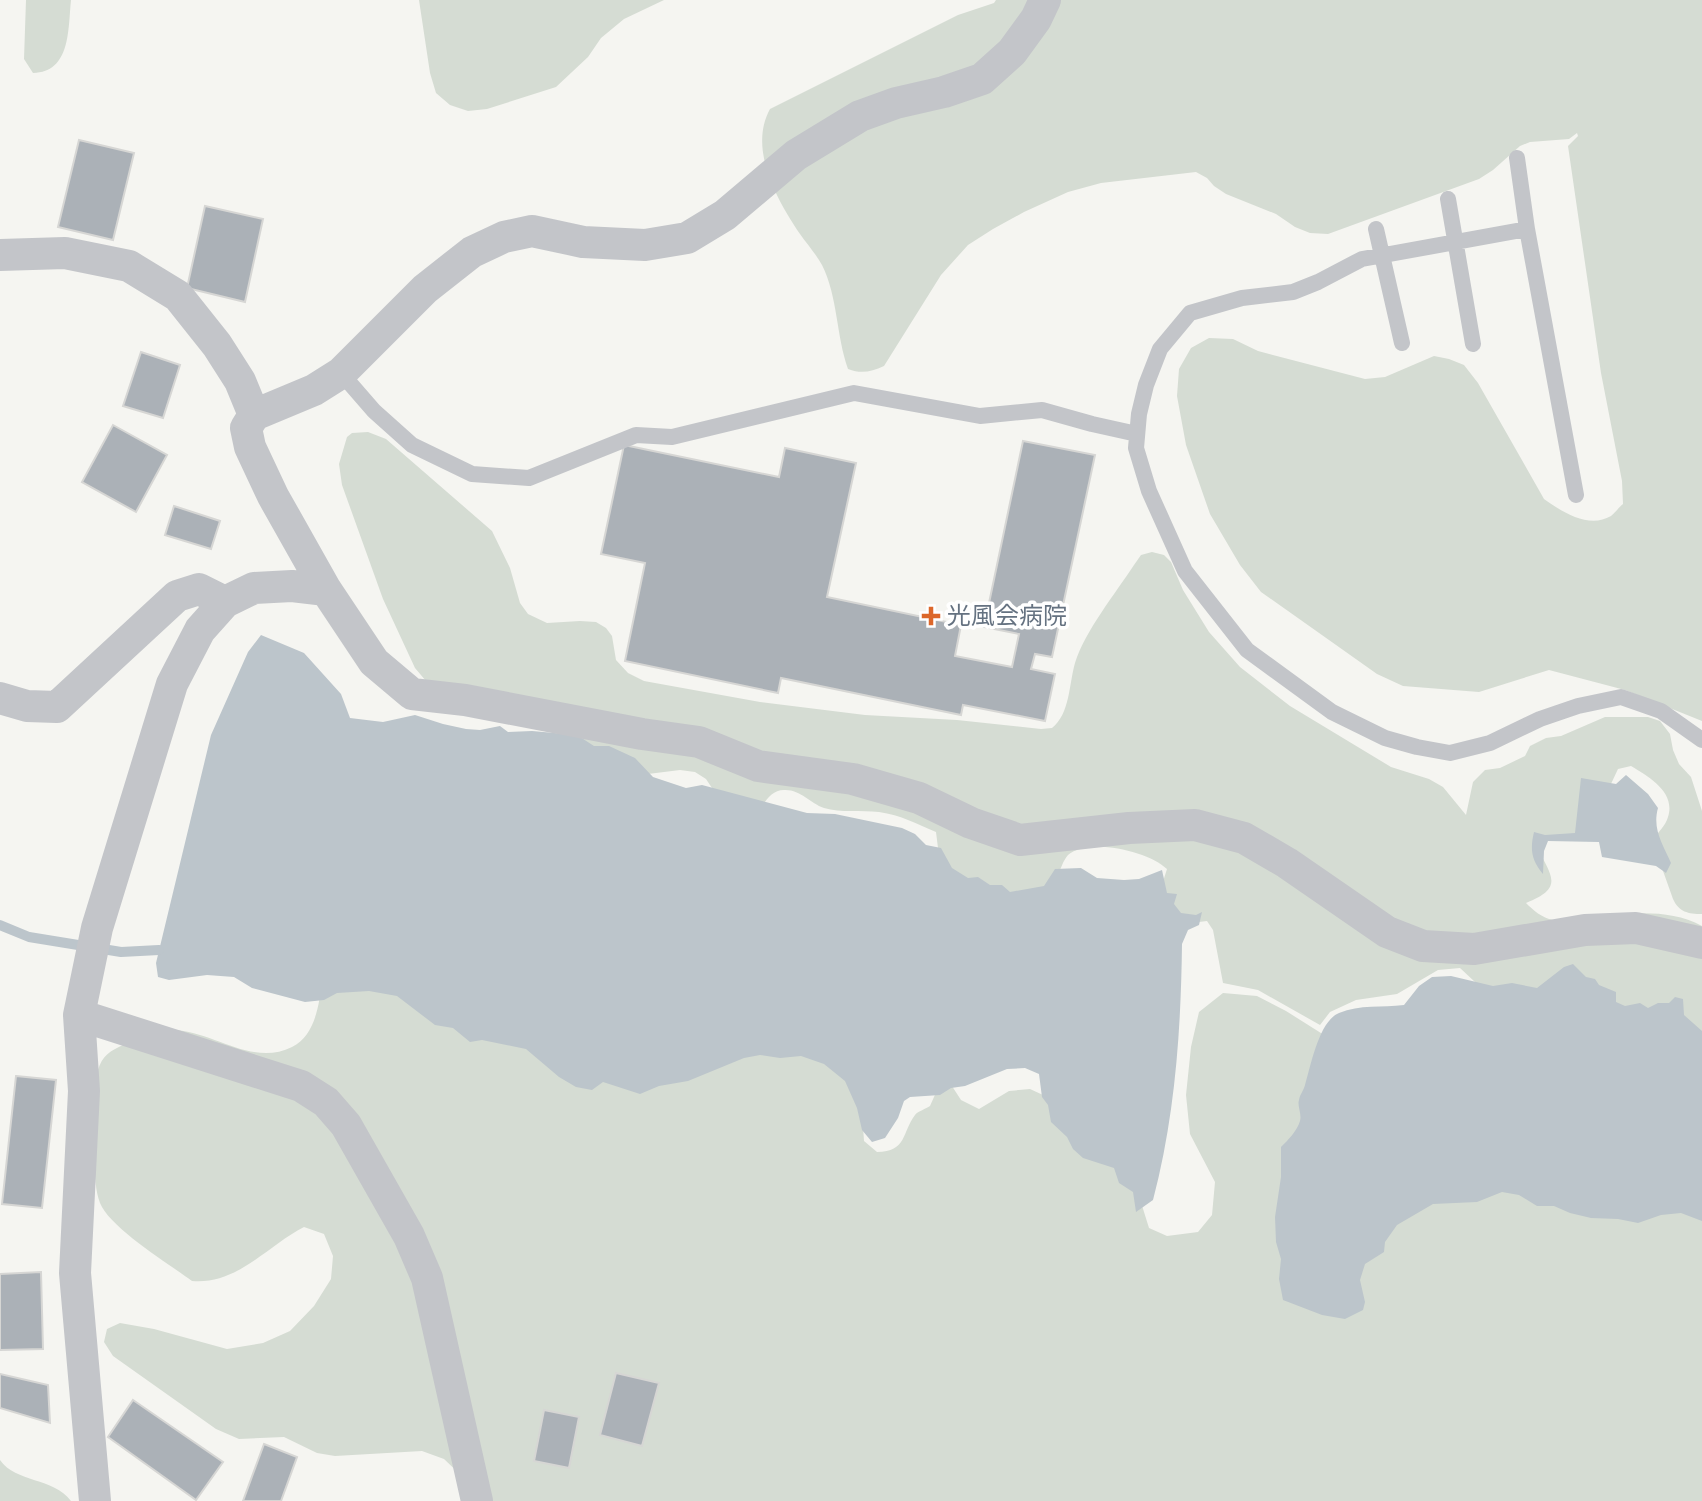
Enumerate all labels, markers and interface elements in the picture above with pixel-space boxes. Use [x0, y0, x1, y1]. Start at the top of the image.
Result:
place label: 光風会病院 [947, 601, 1067, 630]
marker: 光風会病院 [921, 606, 941, 626]

